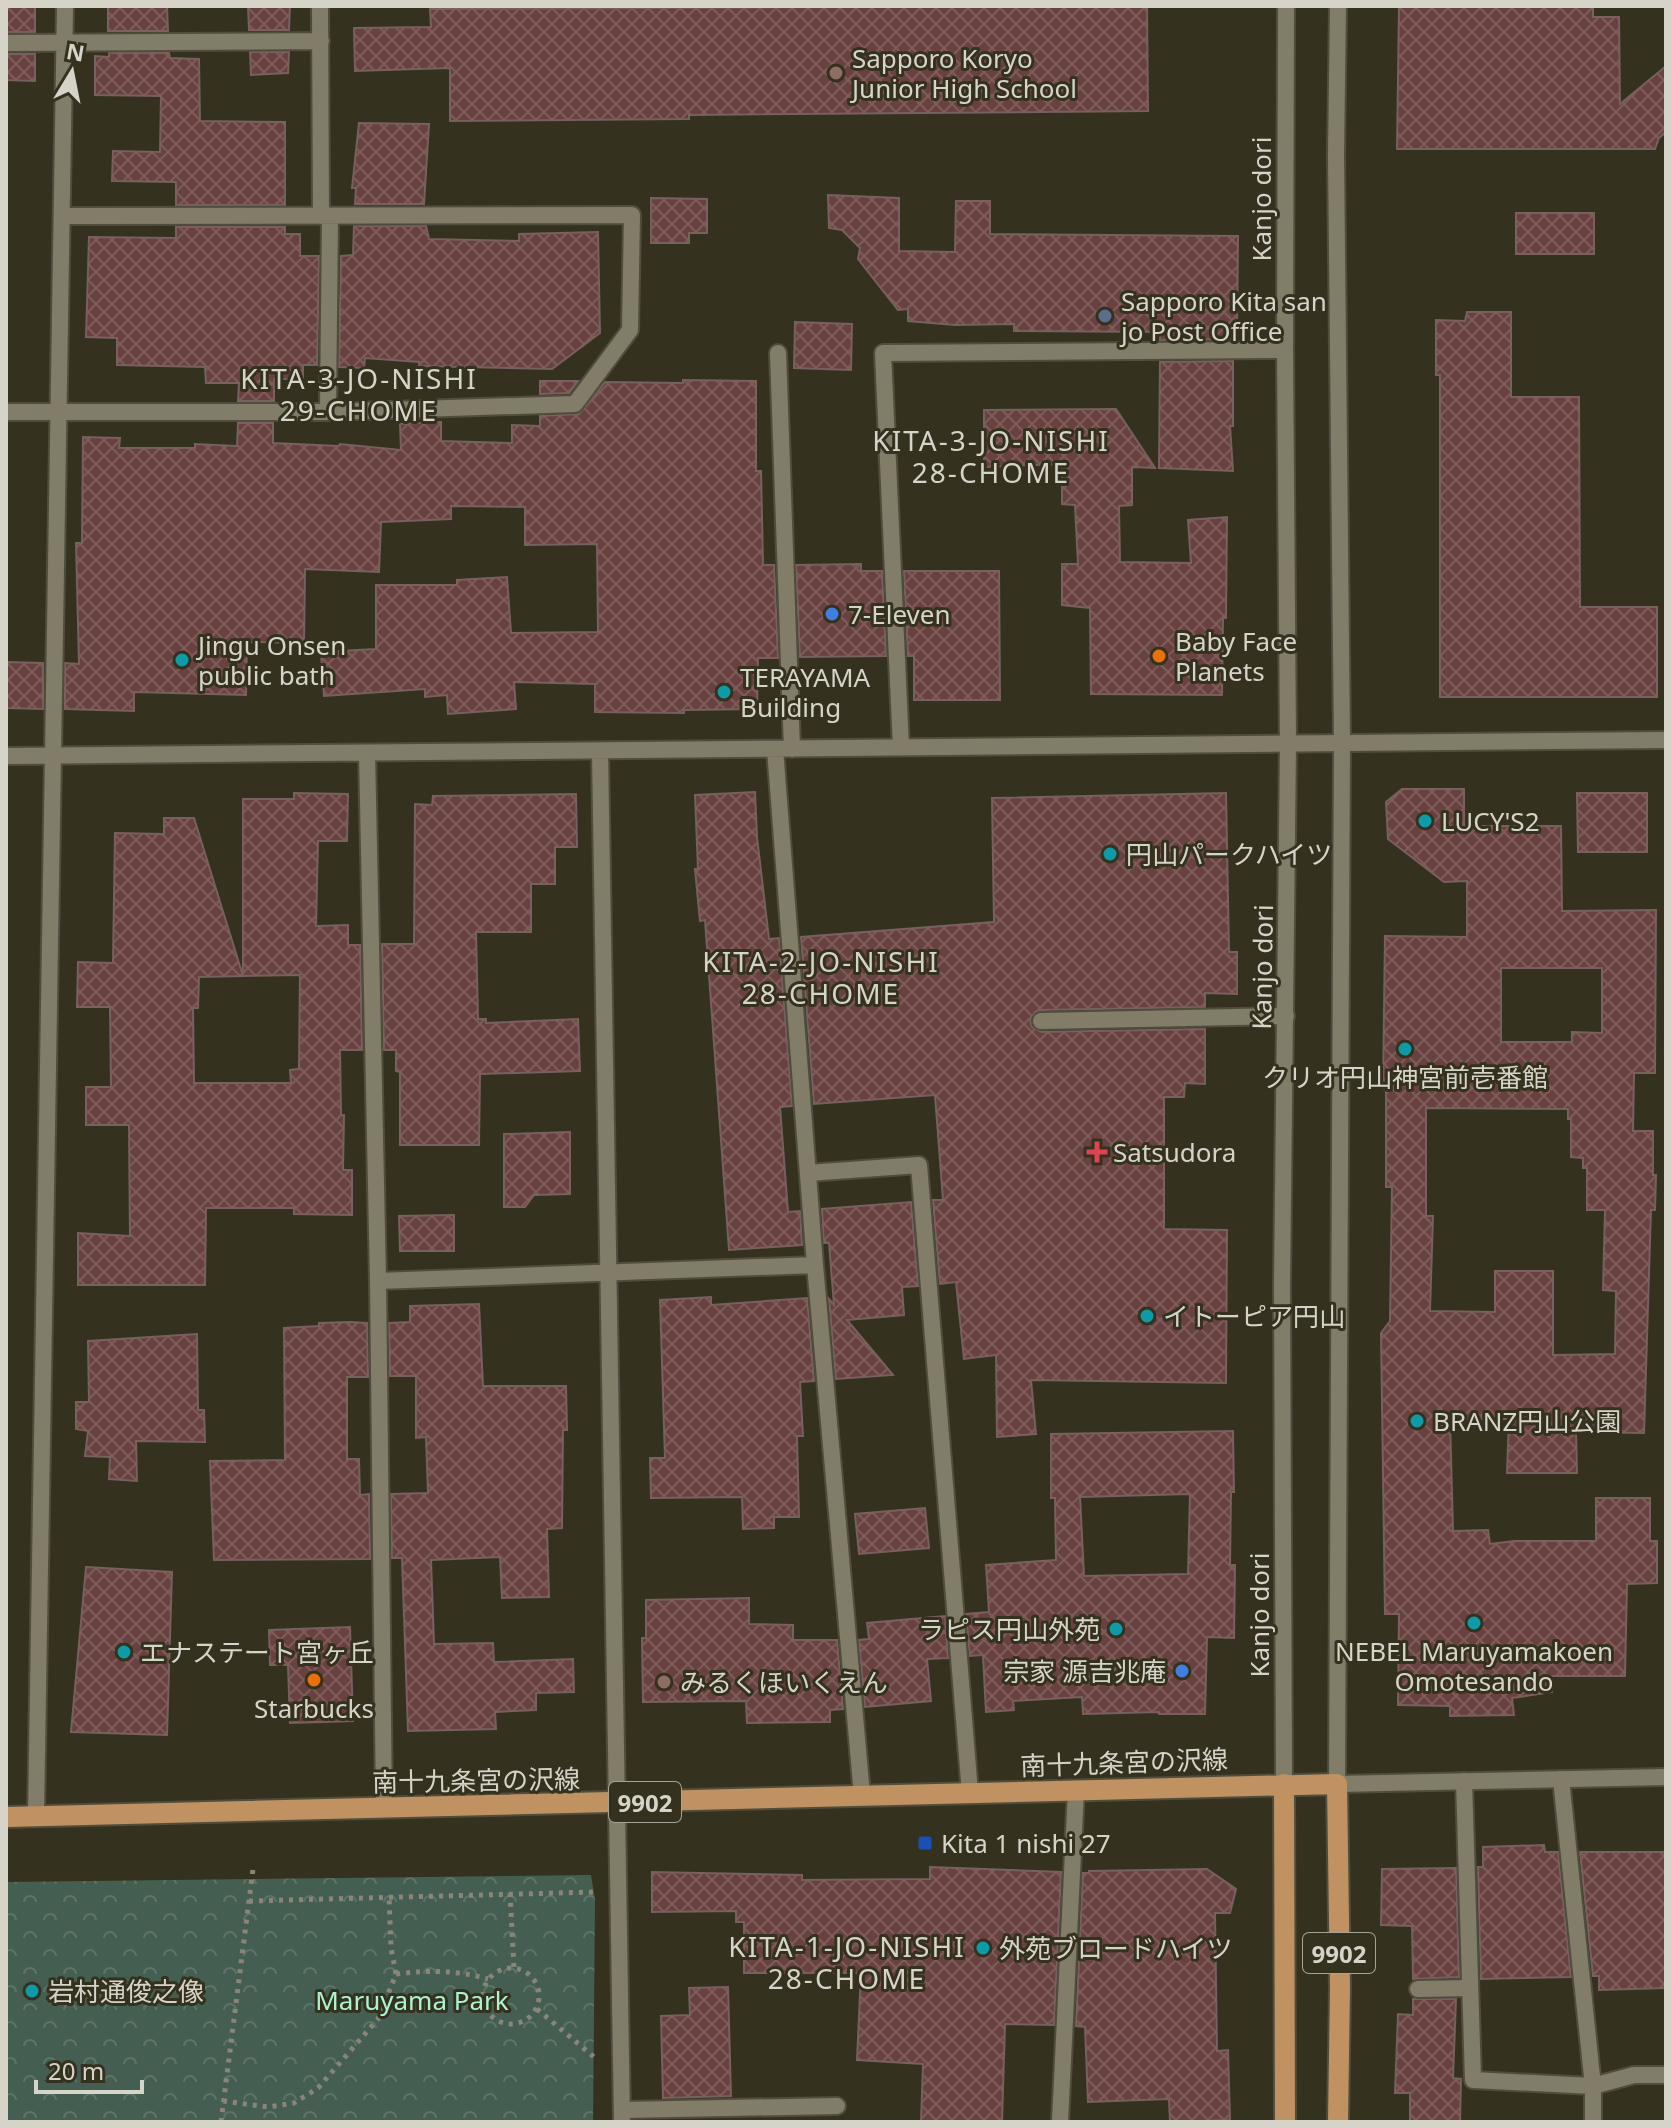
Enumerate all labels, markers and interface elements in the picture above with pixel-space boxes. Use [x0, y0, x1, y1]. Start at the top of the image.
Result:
north arrow [32, 32, 112, 112]
text: N [64, 35, 87, 68]
place label: Sapporo Koryo Junior High School [849, 40, 1077, 106]
marker: Sapporo Koryo Junior High School [827, 64, 845, 82]
street label: Kanjo dori [1243, 136, 1279, 262]
place label: Sapporo Kita san jo Post Office [1119, 283, 1327, 349]
marker: Sapporo Kita san jo Post Office [1096, 307, 1114, 325]
district label: KITA-3-JO-NISHI 29-CHOME [240, 359, 478, 429]
district label: KITA-3-JO-NISHI 28-CHOME [872, 421, 1110, 491]
place label: 7-Eleven [848, 596, 951, 632]
marker: 7-Eleven [823, 605, 841, 623]
place label: Baby Face Planets [1175, 623, 1297, 689]
place label: Jingu Onsen public bath [195, 627, 346, 693]
marker: Baby Face Planets [1150, 647, 1168, 665]
marker: Jingu Onsen public bath [173, 651, 191, 669]
place label: TERAYAMA Building [740, 659, 870, 725]
marker: TERAYAMA Building [715, 683, 733, 701]
place label: LUCY'S2 [1441, 803, 1540, 839]
marker: LUCY'S2 [1416, 812, 1434, 830]
place label: 円山パークハイツ [1126, 836, 1332, 872]
marker: 円山パークハイツ [1101, 845, 1119, 863]
street label: Kanjo dori [1243, 904, 1281, 1030]
district label: KITA-2-JO-NISHI 28-CHOME [702, 942, 940, 1012]
marker: クリオ円山神宮前壱番館 [1396, 1040, 1414, 1058]
place label: クリオ円山神宮前壱番館 [1262, 1059, 1548, 1095]
place label: Satsudora [1113, 1134, 1236, 1170]
marker: Satsudora [1088, 1143, 1106, 1161]
place label: イトーピア円山 [1163, 1298, 1345, 1334]
marker: イトーピア円山 [1138, 1307, 1156, 1325]
place label: BRANZ円山公園 [1433, 1403, 1621, 1439]
marker: BRANZ円山公園 [1408, 1412, 1426, 1430]
street label: Kanjo dori [1241, 1552, 1277, 1678]
place label: ラピス円山外苑 [918, 1611, 1100, 1647]
marker: NEBEL Maruyamakoen Omotesando [1465, 1614, 1483, 1632]
marker: ラピス円山外苑 [1107, 1620, 1125, 1638]
place label: NEBEL Maruyamakoen Omotesando [1335, 1633, 1613, 1699]
place label: エナステート宮ヶ丘 [140, 1634, 374, 1670]
marker: エナステート宮ヶ丘 [115, 1643, 133, 1661]
place label: 宗家 源吉兆庵 [1003, 1653, 1166, 1689]
marker: 宗家 源吉兆庵 [1173, 1662, 1191, 1680]
place label: みるくほいくえん [680, 1664, 888, 1700]
marker: Starbucks [305, 1671, 323, 1689]
marker: みるくほいくえん [655, 1673, 673, 1691]
place label: Starbucks [254, 1690, 374, 1726]
street label: 南十九条宮の沢線 [1019, 1740, 1229, 1784]
street label: 南十九条宮の沢線 [372, 1760, 580, 1800]
road number: 9902 [609, 1782, 681, 1822]
place label: Kita 1 nishi 27 [941, 1825, 1111, 1861]
marker: Kita 1 nishi 27 [916, 1834, 934, 1852]
district label: KITA-1-JO-NISHI 28-CHOME [728, 1927, 966, 1997]
place label: 外苑ブロードハイツ [999, 1930, 1232, 1966]
road number: 9902 [1303, 1933, 1375, 1973]
marker: 外苑ブロードハイツ [974, 1939, 992, 1957]
place label: 岩村通俊之像 [48, 1973, 204, 2009]
marker: 岩村通俊之像 [23, 1982, 41, 2000]
park label: Maruyama Park [315, 1982, 509, 2018]
scale bar [36, 2044, 142, 2094]
text: 20 m [48, 2054, 104, 2087]

